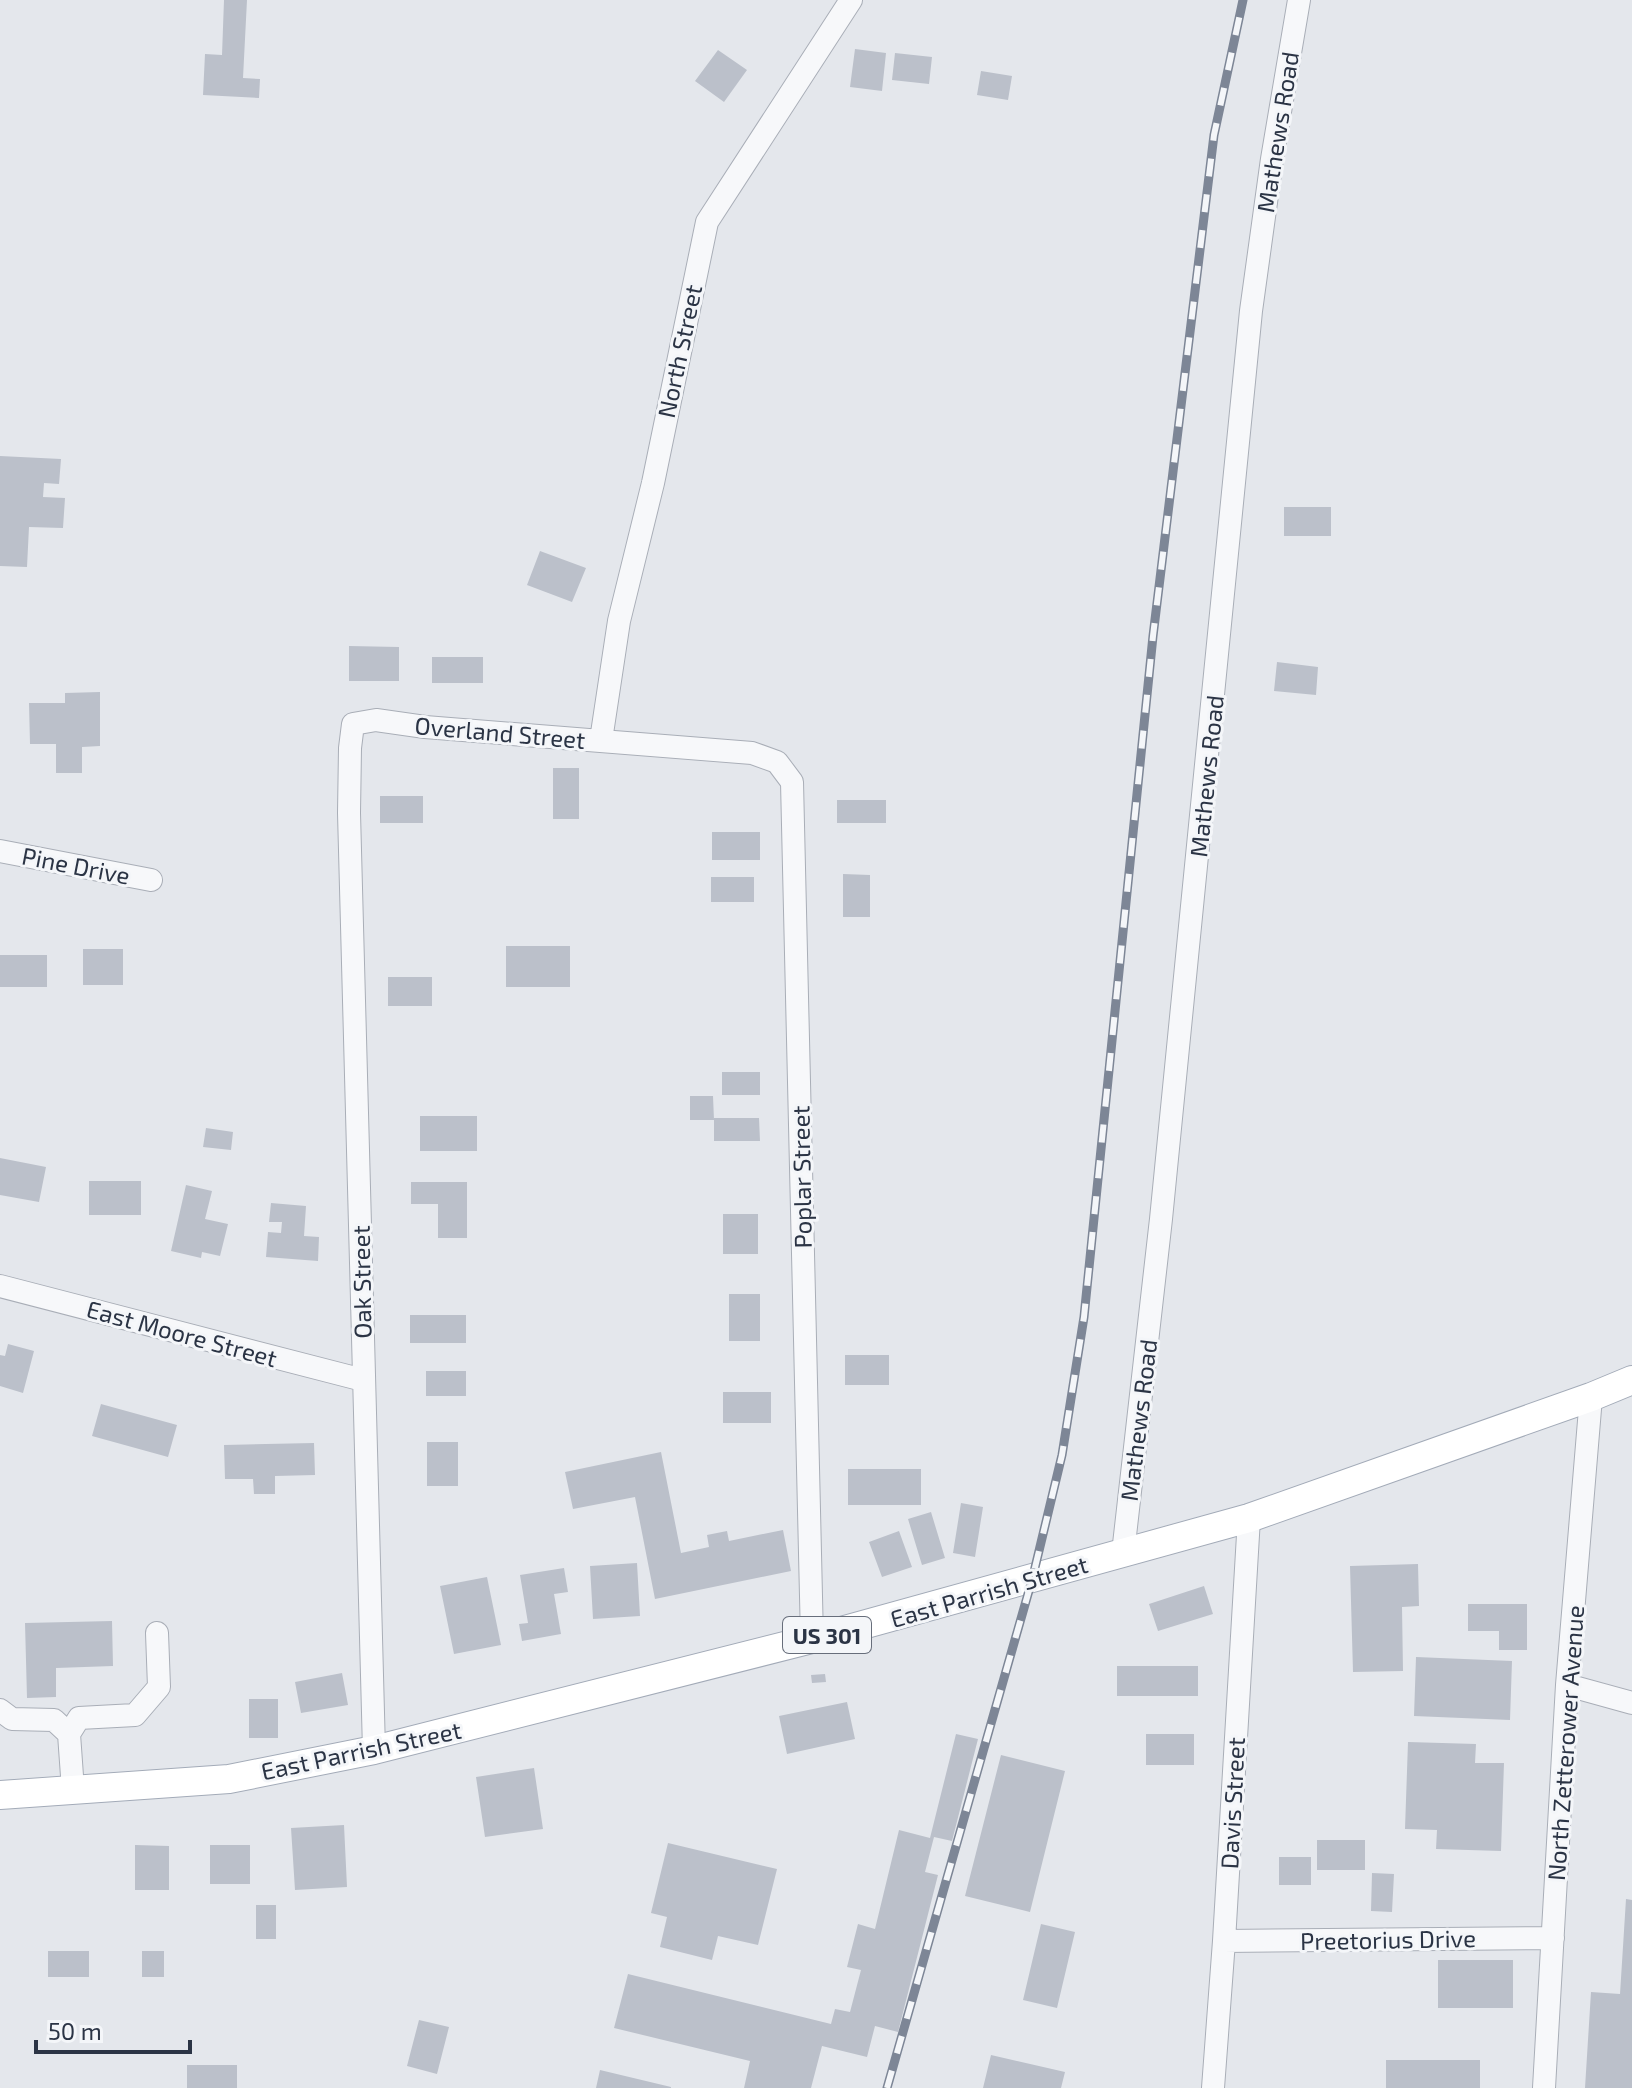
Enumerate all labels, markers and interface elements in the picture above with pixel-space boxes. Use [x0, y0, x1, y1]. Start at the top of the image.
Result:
street label: Mathews Road [1250, 49, 1304, 215]
street label: North Street [651, 282, 707, 420]
street label: Mathews Road [1183, 694, 1229, 858]
street label: Overland Street [413, 710, 587, 754]
street label: Pine Drive [20, 840, 132, 890]
street label: Poplar Street [785, 1105, 817, 1249]
street label: Oak Street [346, 1225, 376, 1339]
street label: East Moore Street [84, 1294, 280, 1372]
street label: Mathews Road [1114, 1337, 1162, 1503]
street label: East Parrish Street [887, 1549, 1091, 1633]
street label: North Zetterower Avenue [1541, 1604, 1589, 1882]
road number: US 301 [783, 1617, 871, 1653]
street label: East Parrish Street [258, 1715, 464, 1785]
street label: Davis Street [1214, 1736, 1250, 1870]
street label: Preetorius Drive [1300, 1923, 1476, 1955]
scale bar [36, 2004, 190, 2054]
text: 50 m [48, 2016, 102, 2045]

